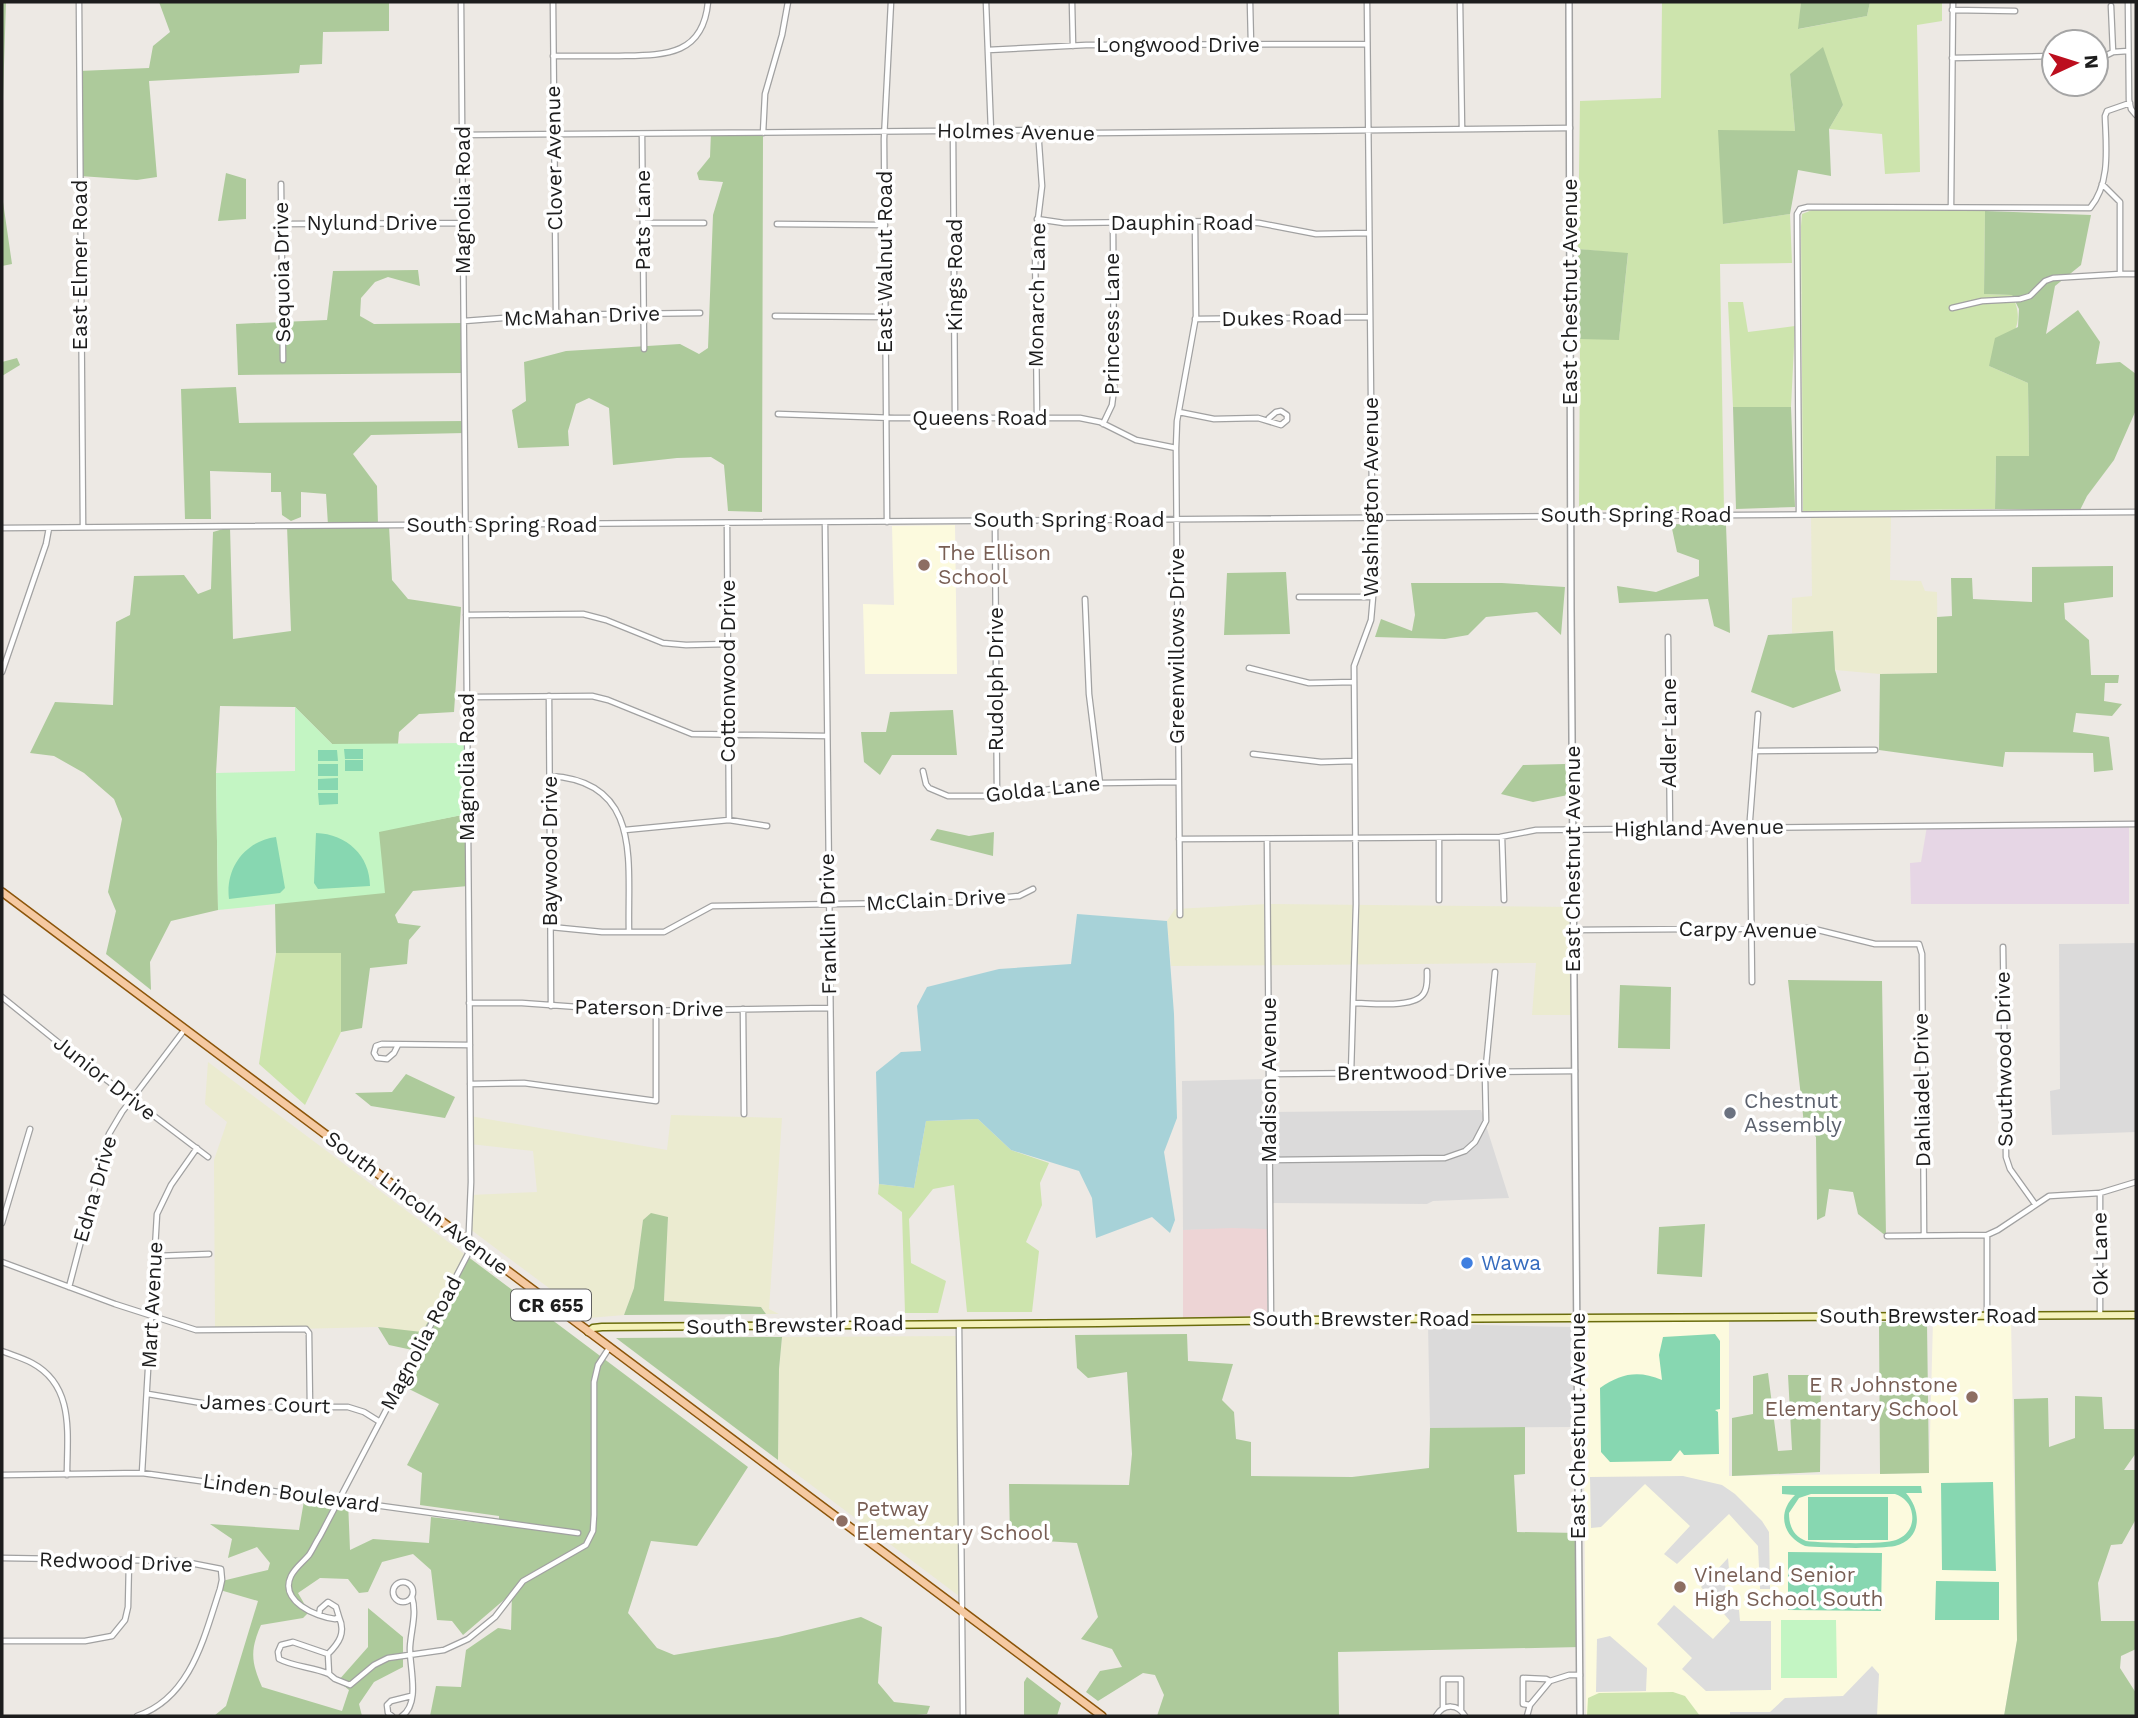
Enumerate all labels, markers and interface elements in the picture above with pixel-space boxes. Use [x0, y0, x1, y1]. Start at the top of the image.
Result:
north arrow [2040, 28, 2110, 98]
street label: Longwood Drive [1096, 32, 1260, 57]
text: N [2079, 54, 2103, 70]
street label: Clover Avenue [540, 85, 567, 231]
street label: Holmes Avenue [937, 118, 1095, 145]
street label: Magnolia Road [450, 126, 475, 274]
street label: Pats Lane [630, 170, 655, 270]
street label: East Walnut Road [872, 171, 897, 353]
street label: East Chestnut Avenue [1557, 178, 1582, 406]
street label: East Elmer Road [67, 180, 92, 350]
street label: Sequoia Drive [268, 201, 295, 343]
street label: Nylund Drive [306, 210, 438, 235]
street label: Dauphin Road [1110, 210, 1254, 235]
street label: Kings Road [942, 218, 967, 332]
street label: Monarch Lane [1023, 222, 1050, 368]
street label: Princess Lane [1099, 253, 1124, 395]
street label: McMahan Drive [503, 300, 661, 331]
street label: Dukes Road [1221, 304, 1343, 331]
street label: Washington Avenue [1358, 397, 1383, 597]
street label: Queens Road [912, 405, 1048, 430]
street label: South Spring Road [1540, 502, 1732, 527]
street label: South Spring Road [973, 507, 1165, 532]
street label: South Spring Road [406, 512, 598, 537]
place label: The Ellison School [938, 540, 1051, 589]
street label: Greenwillows Drive [1164, 548, 1189, 744]
marker: The Ellison School [916, 557, 932, 573]
street label: Cottonwood Drive [715, 579, 740, 763]
street label: Rudolph Drive [983, 607, 1008, 751]
street label: Adler Lane [1656, 678, 1681, 788]
street label: Magnolia Road [454, 693, 479, 841]
street label: East Chestnut Avenue [1560, 745, 1585, 973]
street label: Golda Lane [984, 770, 1102, 807]
street label: Baywood Drive [537, 776, 562, 926]
street label: Highland Avenue [1614, 814, 1784, 841]
street label: Franklin Drive [814, 853, 841, 995]
street label: McClain Drive [865, 883, 1007, 916]
street label: Carpy Avenue [1678, 916, 1818, 943]
street label: Southwood Drive [1989, 971, 2018, 1147]
street label: Paterson Drive [574, 994, 724, 1021]
street label: Madison Avenue [1256, 997, 1281, 1163]
street label: Dahliadel Drive [1908, 1013, 1935, 1167]
street label: Junior Drive [49, 1030, 162, 1125]
street label: Brentwood Drive [1336, 1058, 1508, 1085]
place label: Chestnut Assembly [1744, 1088, 1842, 1137]
marker: Chestnut Assembly [1722, 1105, 1738, 1121]
street label: South Lincoln Avenue [321, 1125, 514, 1280]
street label: Edna Drive [67, 1133, 122, 1245]
street label: Ok Lane [2086, 1212, 2113, 1296]
street label: Mart Avenue [136, 1241, 167, 1369]
place label: Wawa [1481, 1250, 1541, 1275]
marker: Wawa [1459, 1255, 1475, 1271]
street label: Magnolia Road [375, 1271, 466, 1414]
road number: CR 655 [511, 1289, 591, 1320]
street label: South Brewster Road [1819, 1303, 2037, 1328]
street label: South Brewster Road [1252, 1306, 1470, 1331]
street label: South Brewster Road [686, 1310, 904, 1339]
street label: East Chestnut Avenue [1565, 1312, 1590, 1540]
place label: E R Johnstone Elementary School [1765, 1372, 1959, 1421]
street label: James Court [199, 1389, 331, 1418]
marker: E R Johnstone Elementary School [1964, 1389, 1980, 1405]
street label: Linden Boulevard [201, 1468, 381, 1517]
place label: Petway Elementary School [856, 1496, 1050, 1545]
marker: Petway Elementary School [834, 1513, 850, 1529]
street label: Redwood Drive [39, 1546, 193, 1577]
place label: Vineland Senior High School South [1694, 1562, 1883, 1611]
marker: Vineland Senior High School South [1672, 1579, 1688, 1595]

